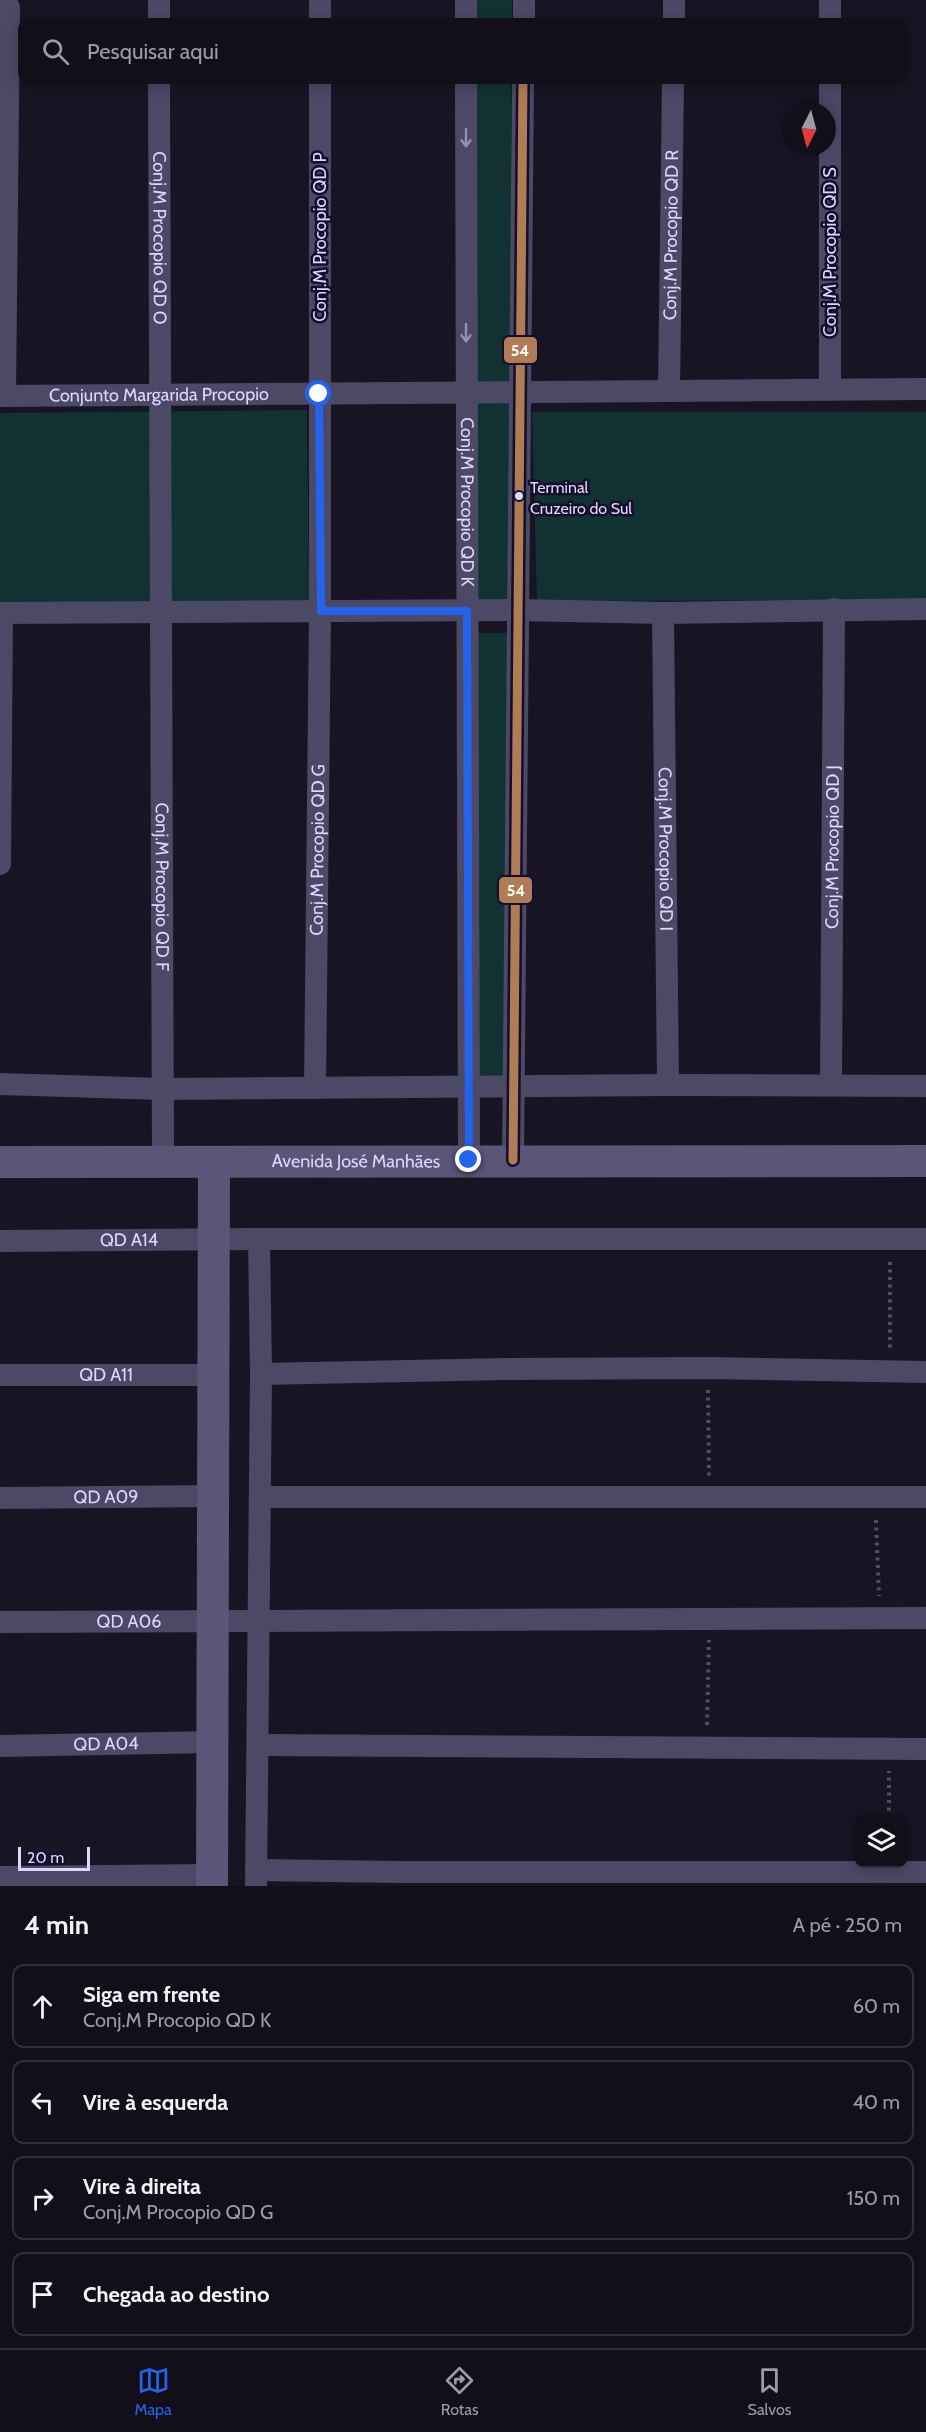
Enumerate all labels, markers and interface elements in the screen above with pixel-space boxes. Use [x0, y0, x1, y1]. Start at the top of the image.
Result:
search box [18, 18, 908, 84]
icon: search [39, 35, 72, 68]
text: Pesquisar aqui [87, 38, 219, 65]
north arrow [782, 102, 836, 156]
one-way arrow [460, 127, 472, 147]
street label: Conj.M Procopio QD R [659, 150, 683, 320]
street label: Conj.M Procopio QD O [148, 151, 171, 325]
street label: Conj.M Procopio QD P [309, 152, 331, 322]
street label: Conj.M Procopio QD S [819, 167, 841, 337]
one-way arrow [460, 322, 472, 342]
line badge: 54 [503, 336, 538, 364]
text: 54 [511, 341, 529, 360]
route start [305, 380, 331, 406]
street label: Conjunto Margarida Procopio [49, 383, 269, 407]
street label: Conj.M Procopio QD K [456, 417, 478, 588]
place label: Terminal Cruzeiro do Sul [530, 478, 632, 518]
marker: Terminal Cruzeiro do Sul [513, 490, 525, 502]
street label: Conj.M Procopio QD G [306, 764, 329, 936]
street label: Conj.M Procopio QD J [821, 765, 844, 929]
street label: Conj.M Procopio QD I [654, 767, 677, 931]
street label: Conj.M Procopio QD F [151, 803, 173, 972]
line badge: 54 [498, 876, 533, 904]
text: 54 [507, 881, 525, 900]
route end [455, 1146, 481, 1172]
street label: Avenida José Manhães [272, 1150, 440, 1172]
street label: QD A14 [100, 1229, 158, 1251]
street label: QD A11 [79, 1364, 133, 1386]
street label: QD A09 [73, 1486, 139, 1508]
street label: QD A06 [96, 1610, 162, 1633]
street label: QD A04 [73, 1732, 139, 1756]
map controls [854, 1814, 908, 1868]
button: layers [854, 1814, 908, 1868]
scale bar [18, 1844, 90, 1872]
text: 20 m [27, 1848, 64, 1867]
text: 4 min [24, 1909, 89, 1941]
text: A pé · 250 m [793, 1913, 902, 1937]
text: Siga em frente [83, 1981, 220, 2008]
icon: ahead [26, 1990, 59, 2023]
text: 60 m [853, 1994, 900, 2018]
text: Conj.M Procopio QD K [83, 2008, 271, 2032]
icon: left [26, 2086, 59, 2119]
text: Vire à esquerda [83, 2089, 228, 2116]
text: 40 m [852, 2090, 900, 2114]
text: Vire à direita [83, 2173, 201, 2200]
icon: right [26, 2182, 59, 2215]
text: 150 m [847, 2186, 900, 2210]
text: Conj.M Procopio QD G [83, 2200, 273, 2224]
icon: arrive [26, 2278, 59, 2311]
text: Chegada ao destino [83, 2281, 269, 2308]
tab: Mapa [135, 2364, 172, 2419]
tab: Rotas [441, 2364, 479, 2419]
tab: Salvos [748, 2364, 791, 2419]

